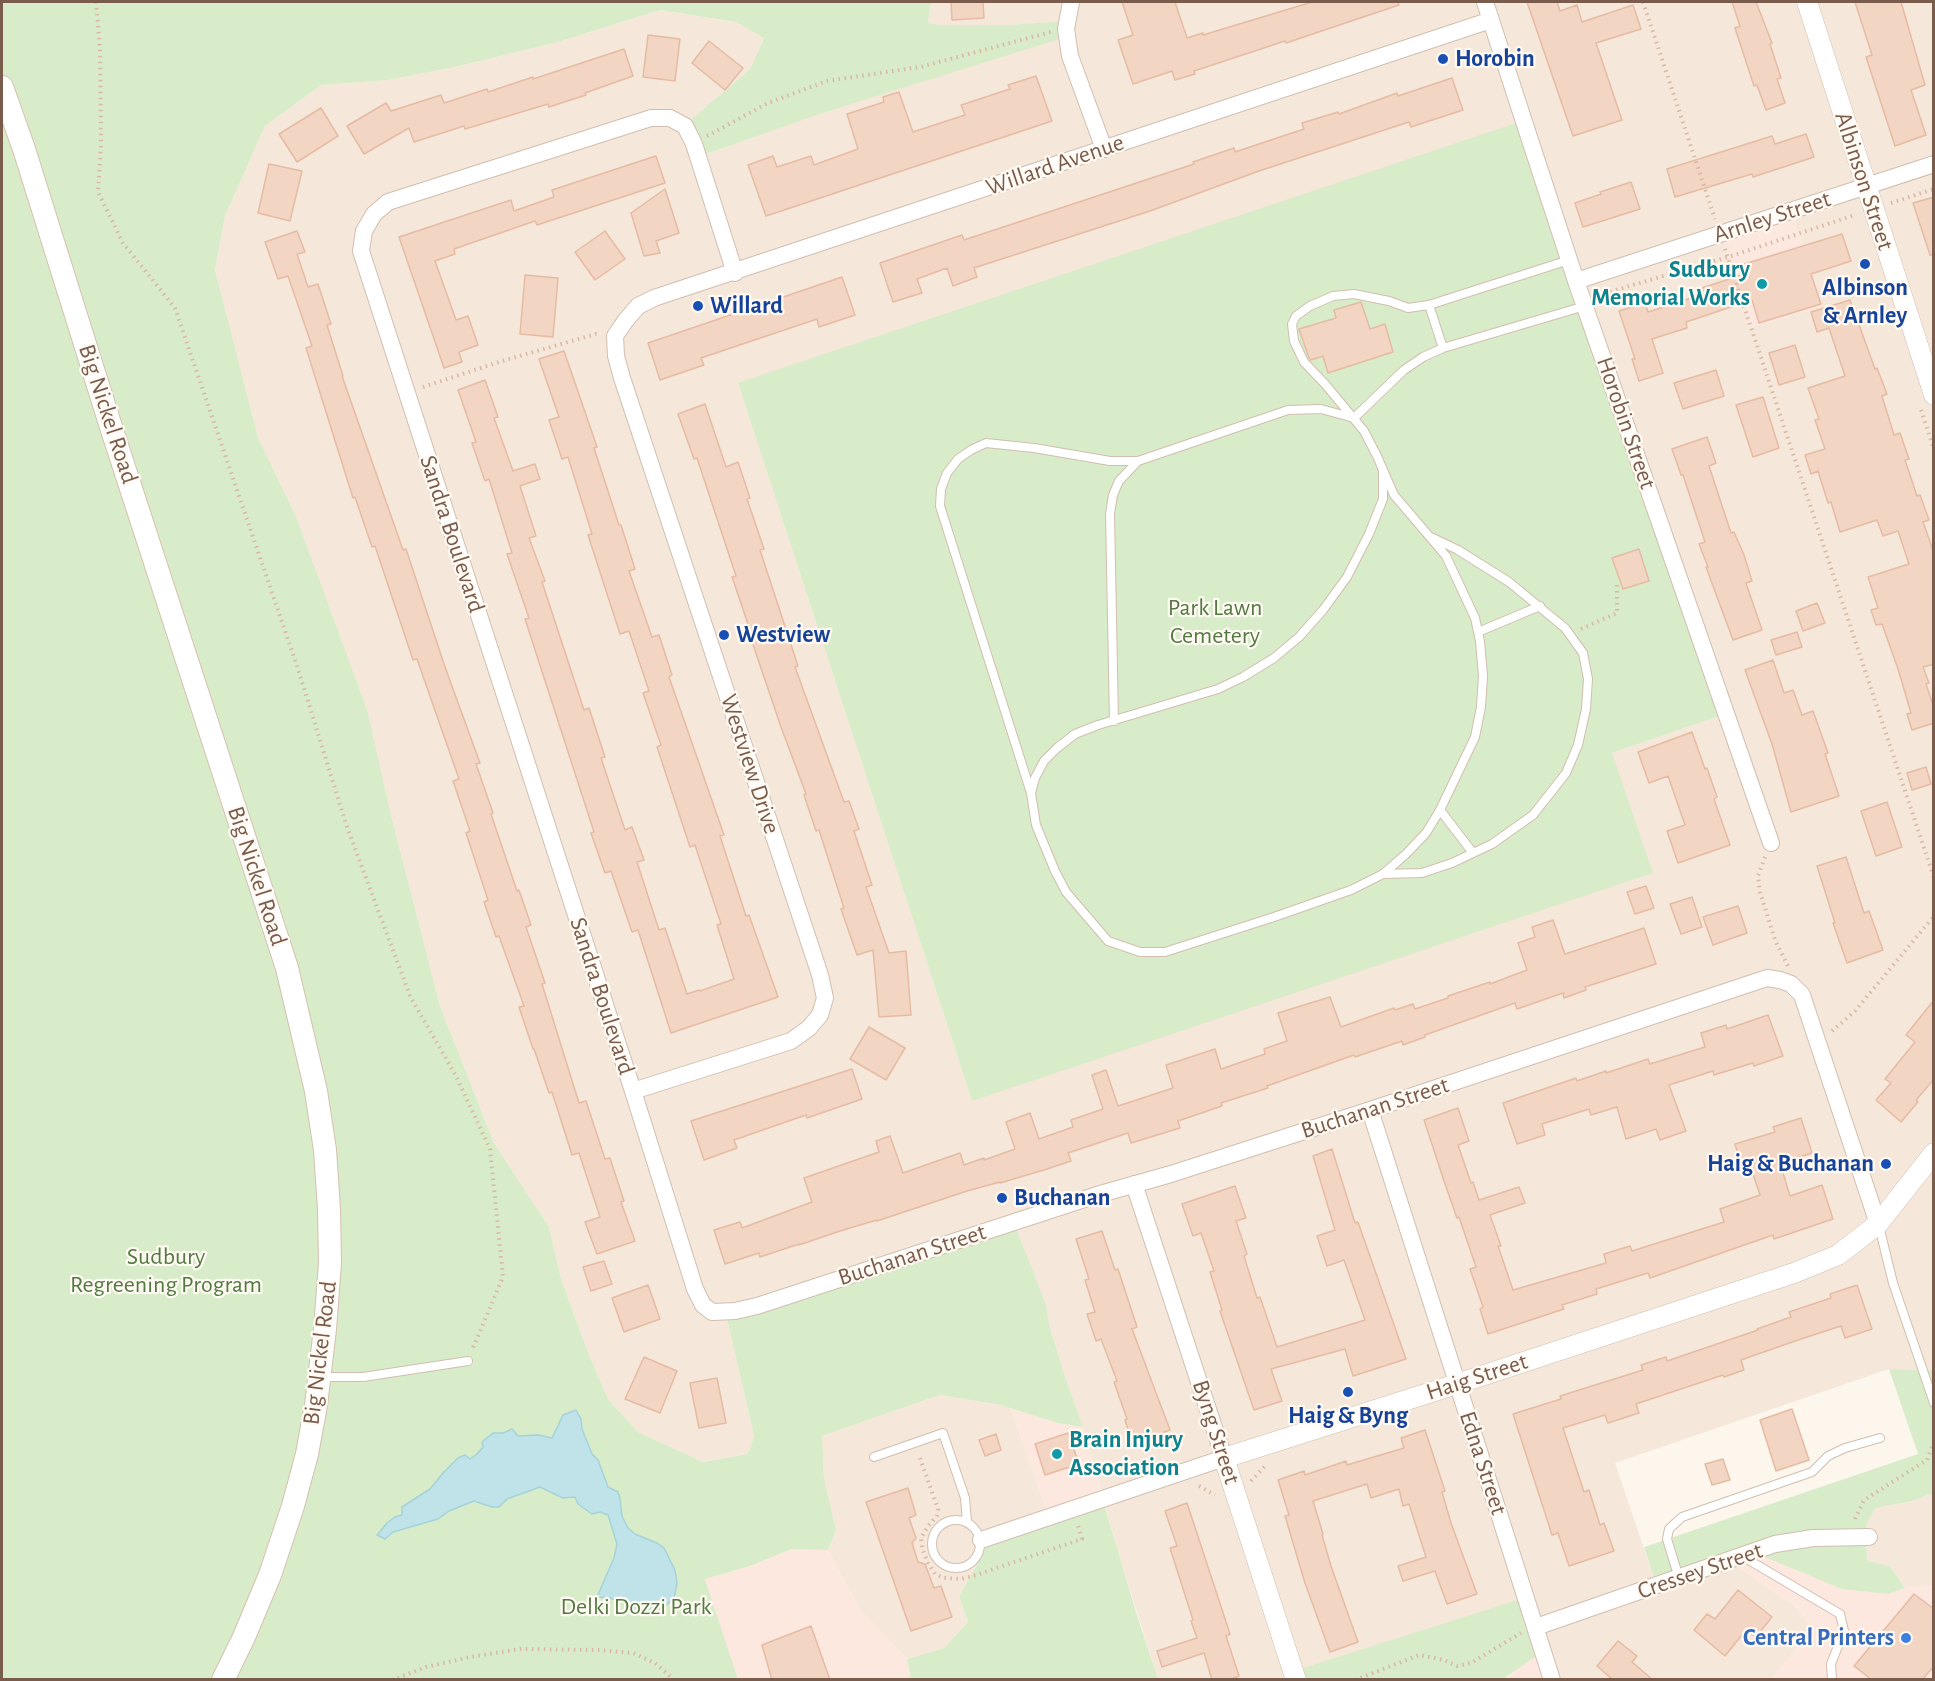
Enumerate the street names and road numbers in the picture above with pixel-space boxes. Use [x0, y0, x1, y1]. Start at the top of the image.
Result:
street label: Albinson Street [1828, 108, 1900, 254]
street label: Willard Avenue [982, 128, 1128, 202]
street label: Arnley Street [1710, 185, 1834, 249]
street label: Big Nickel Road [72, 341, 144, 487]
street label: Horobin Street [1590, 353, 1662, 493]
street label: Sandra Boulevard [413, 452, 491, 616]
street label: Westview Drive [714, 691, 786, 837]
street label: Big Nickel Road [221, 803, 293, 949]
street label: Sandra Boulevard [563, 914, 641, 1078]
street label: Buchanan Street [1297, 1071, 1453, 1145]
street label: Buchanan Street [834, 1218, 990, 1292]
street label: Big Nickel Road [297, 1279, 343, 1427]
street label: Haig Street [1423, 1347, 1531, 1407]
street label: Byng Street [1186, 1376, 1246, 1488]
street label: Edna Street [1453, 1408, 1513, 1518]
street label: Cressey Street [1634, 1536, 1766, 1606]

